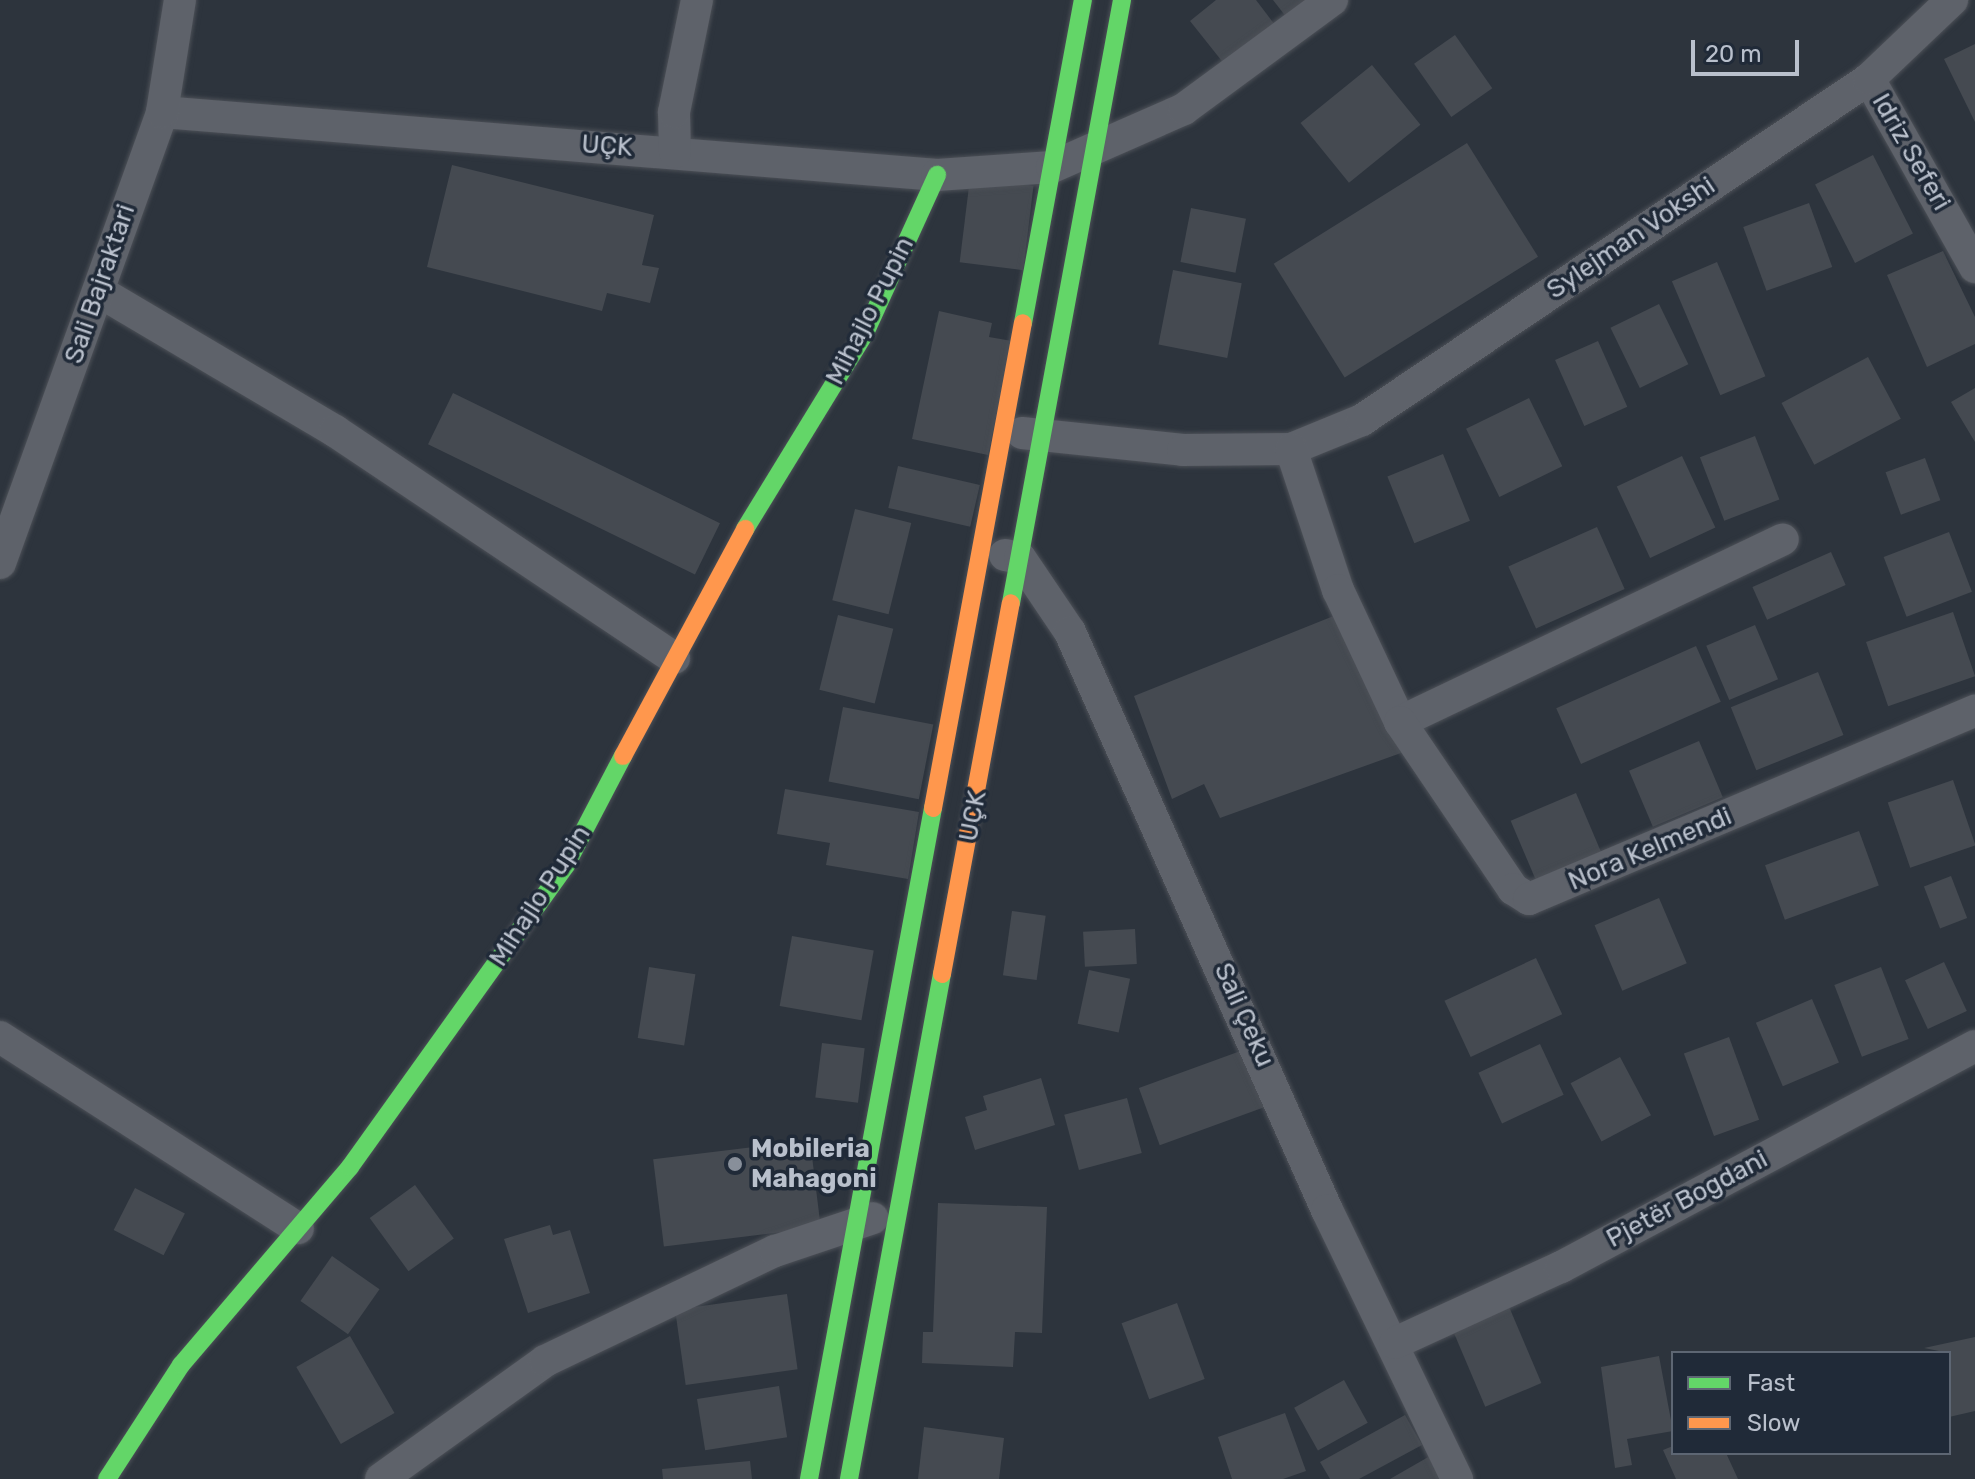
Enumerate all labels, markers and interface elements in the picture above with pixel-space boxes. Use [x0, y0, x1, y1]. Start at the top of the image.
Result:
scale bar [1695, 24, 1803, 74]
text: 20 m [1705, 40, 1762, 68]
street label: Idriz Seferi [1865, 88, 1957, 216]
street label: UÇK [580, 129, 634, 163]
street label: Sylejman Vokshi [1541, 170, 1721, 306]
street label: Sali Bajraktari [58, 200, 142, 368]
street label: Mihajlo Pupin [819, 232, 921, 390]
street label: UÇK [953, 788, 993, 844]
street label: Nora Kelmendi [1564, 801, 1736, 897]
street label: Mihajlo Pupin [483, 820, 597, 972]
street label: Sali Çeku [1207, 958, 1281, 1072]
place label: Mobileria Mahagoni [751, 1133, 877, 1194]
street label: Pjetër Bogdani [1601, 1143, 1773, 1255]
marker: Mobileria Mahagoni [726, 1155, 744, 1173]
legend [1671, 1351, 1951, 1455]
text: Fast [1747, 1369, 1795, 1397]
text: Slow [1747, 1409, 1800, 1437]

